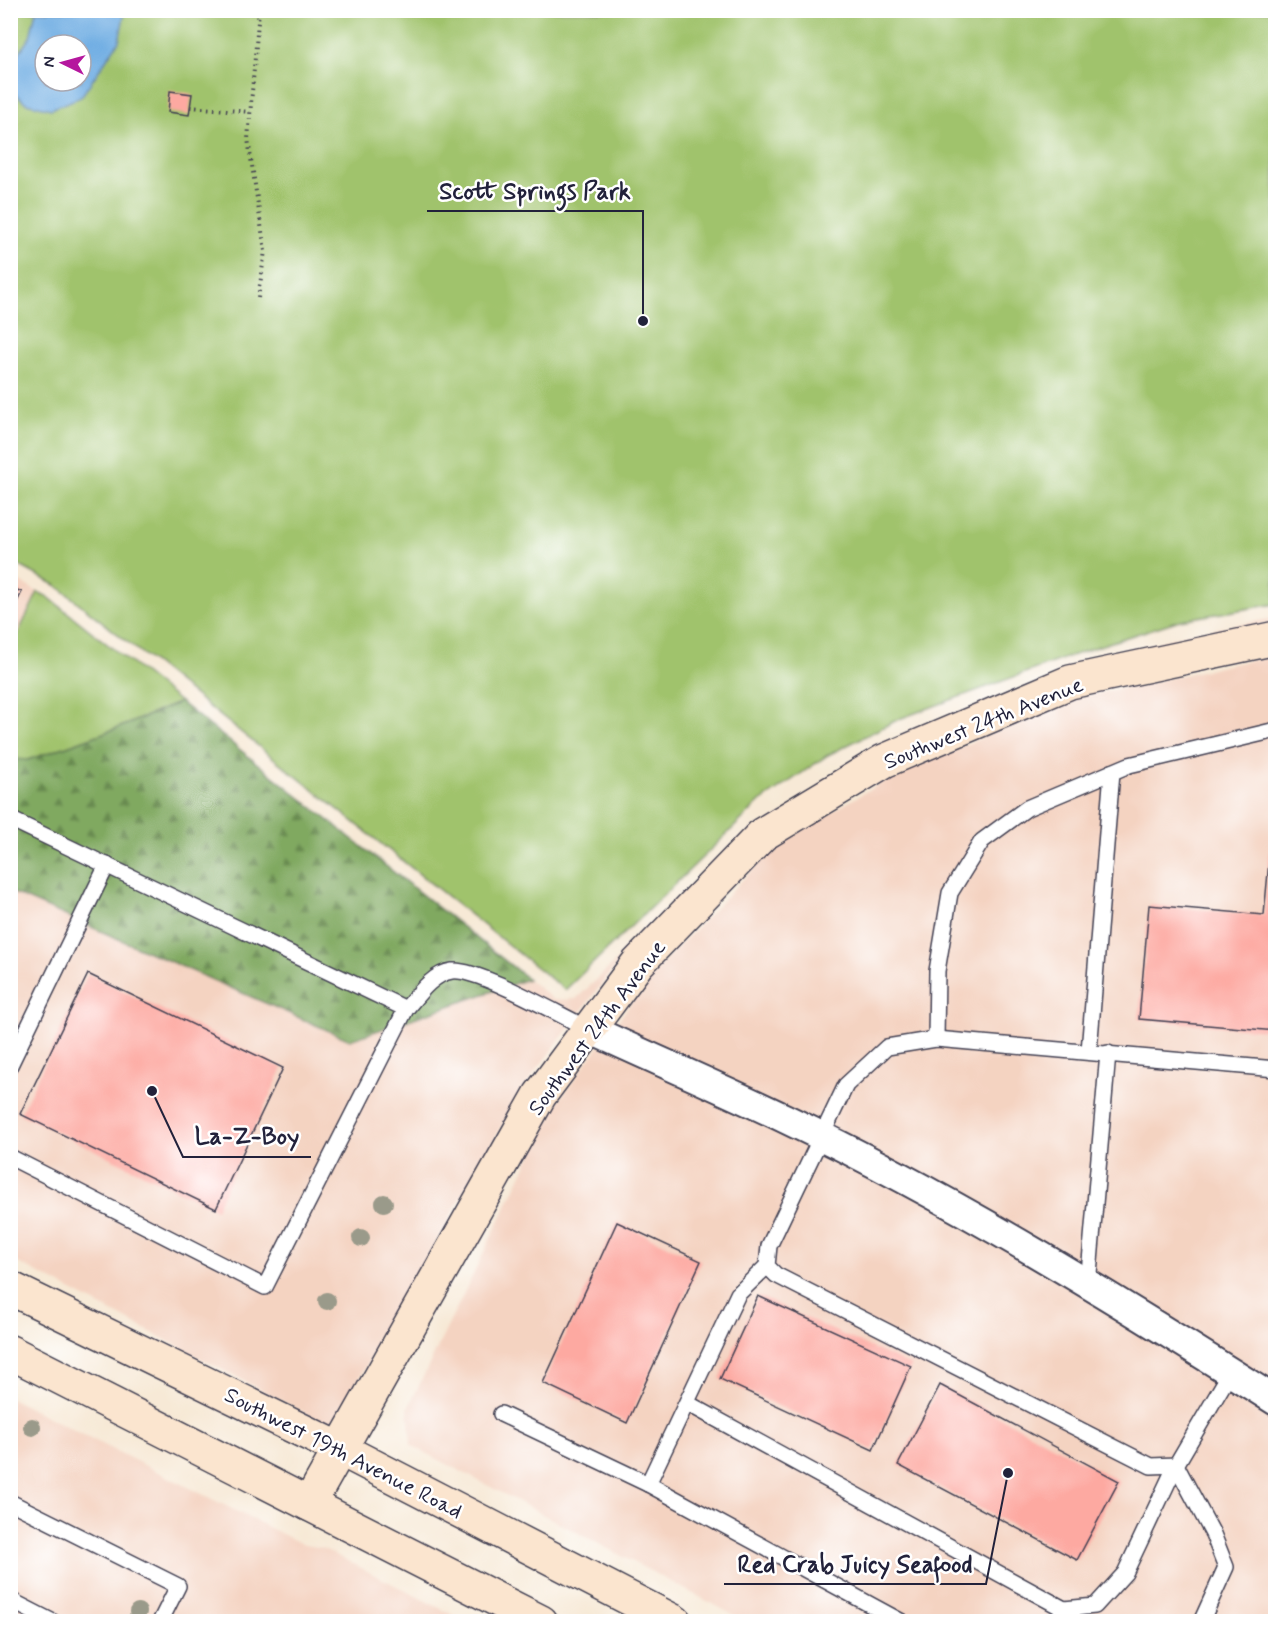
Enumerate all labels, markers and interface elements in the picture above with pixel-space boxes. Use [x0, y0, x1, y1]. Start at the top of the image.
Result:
north arrow [33, 33, 93, 93]
text: N [39, 56, 60, 68]
callout: Scott Springs Park [427, 169, 643, 211]
text: Scott Springs Park [439, 177, 631, 211]
street label: Southwest 24th Avenue [880, 671, 1088, 777]
street label: Southwest 24th Avenue [522, 935, 673, 1121]
callout: La-Z-Boy [183, 1115, 311, 1157]
text: La-Z-Boy [195, 1122, 299, 1153]
street label: Southwest 19th Avenue Road [219, 1382, 467, 1526]
callout: Red Crab Juicy Seafood [724, 1542, 986, 1584]
text: Red Crab Juicy Seafood [737, 1550, 973, 1583]

